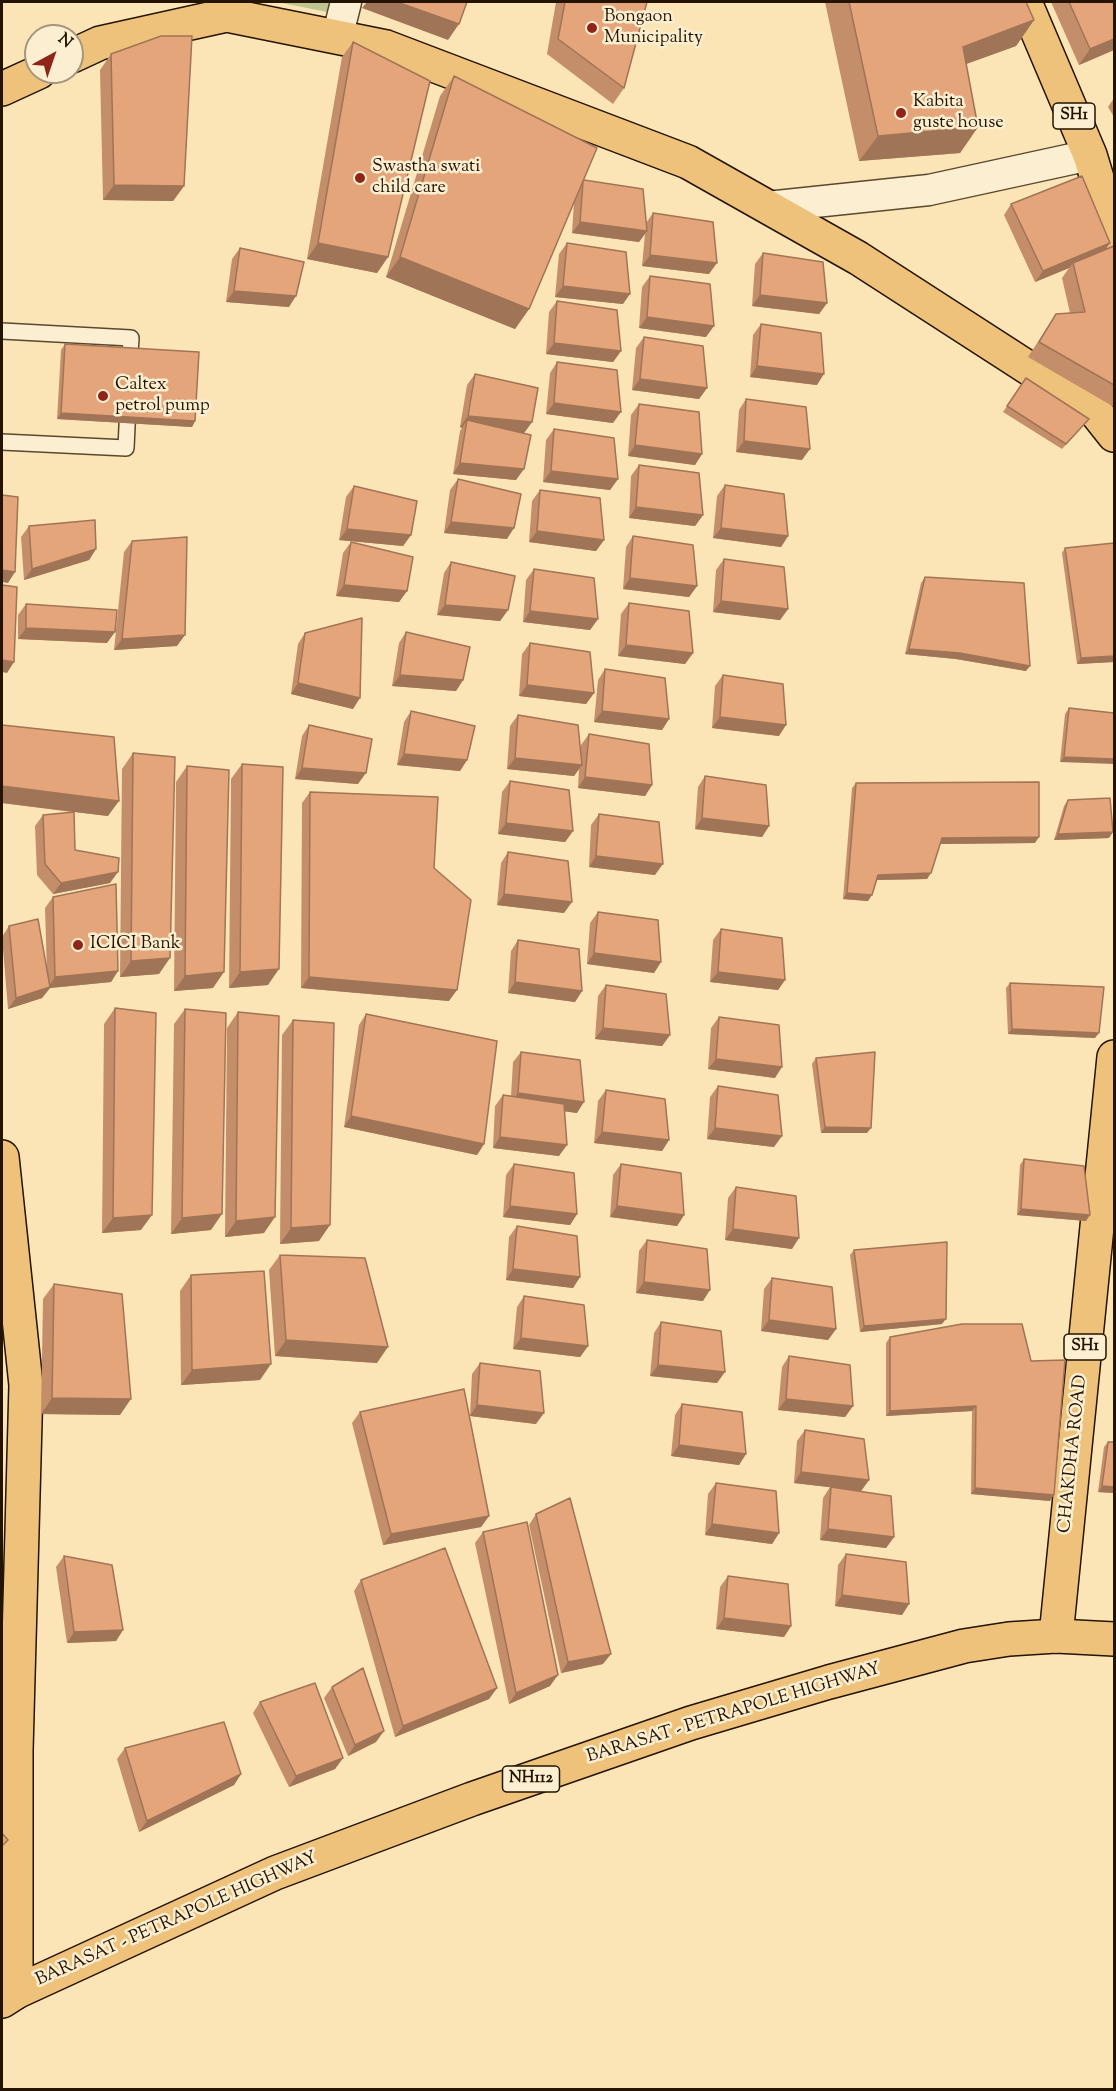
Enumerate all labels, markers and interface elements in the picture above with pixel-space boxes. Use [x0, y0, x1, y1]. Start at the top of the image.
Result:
place label: Bongaon Municipality [604, 7, 703, 50]
marker: Bongaon Municipality [585, 21, 599, 35]
north arrow [24, 24, 84, 84]
text: N [52, 28, 77, 54]
place label: Kabita guste house [913, 92, 1004, 134]
road number: SH1 [1053, 103, 1095, 129]
marker: Kabita guste house [894, 106, 908, 120]
place label: Swastha swati child care [372, 157, 480, 200]
marker: Swastha swati child care [353, 171, 367, 185]
place label: Caltex petrol pump [115, 375, 210, 418]
marker: Caltex petrol pump [96, 389, 110, 403]
place label: ICICI Bank [90, 934, 181, 956]
marker: ICICI Bank [71, 938, 85, 952]
road number: SH1 [1064, 1334, 1106, 1360]
street label: CHAKDHA ROAD [1055, 1374, 1093, 1534]
street label: BARASAT - PETRAPOLE HIGHWAY [585, 1659, 883, 1769]
road number: NH112 [502, 1766, 560, 1792]
street label: BARASAT - PETRAPOLE HIGHWAY [33, 1848, 321, 1992]

